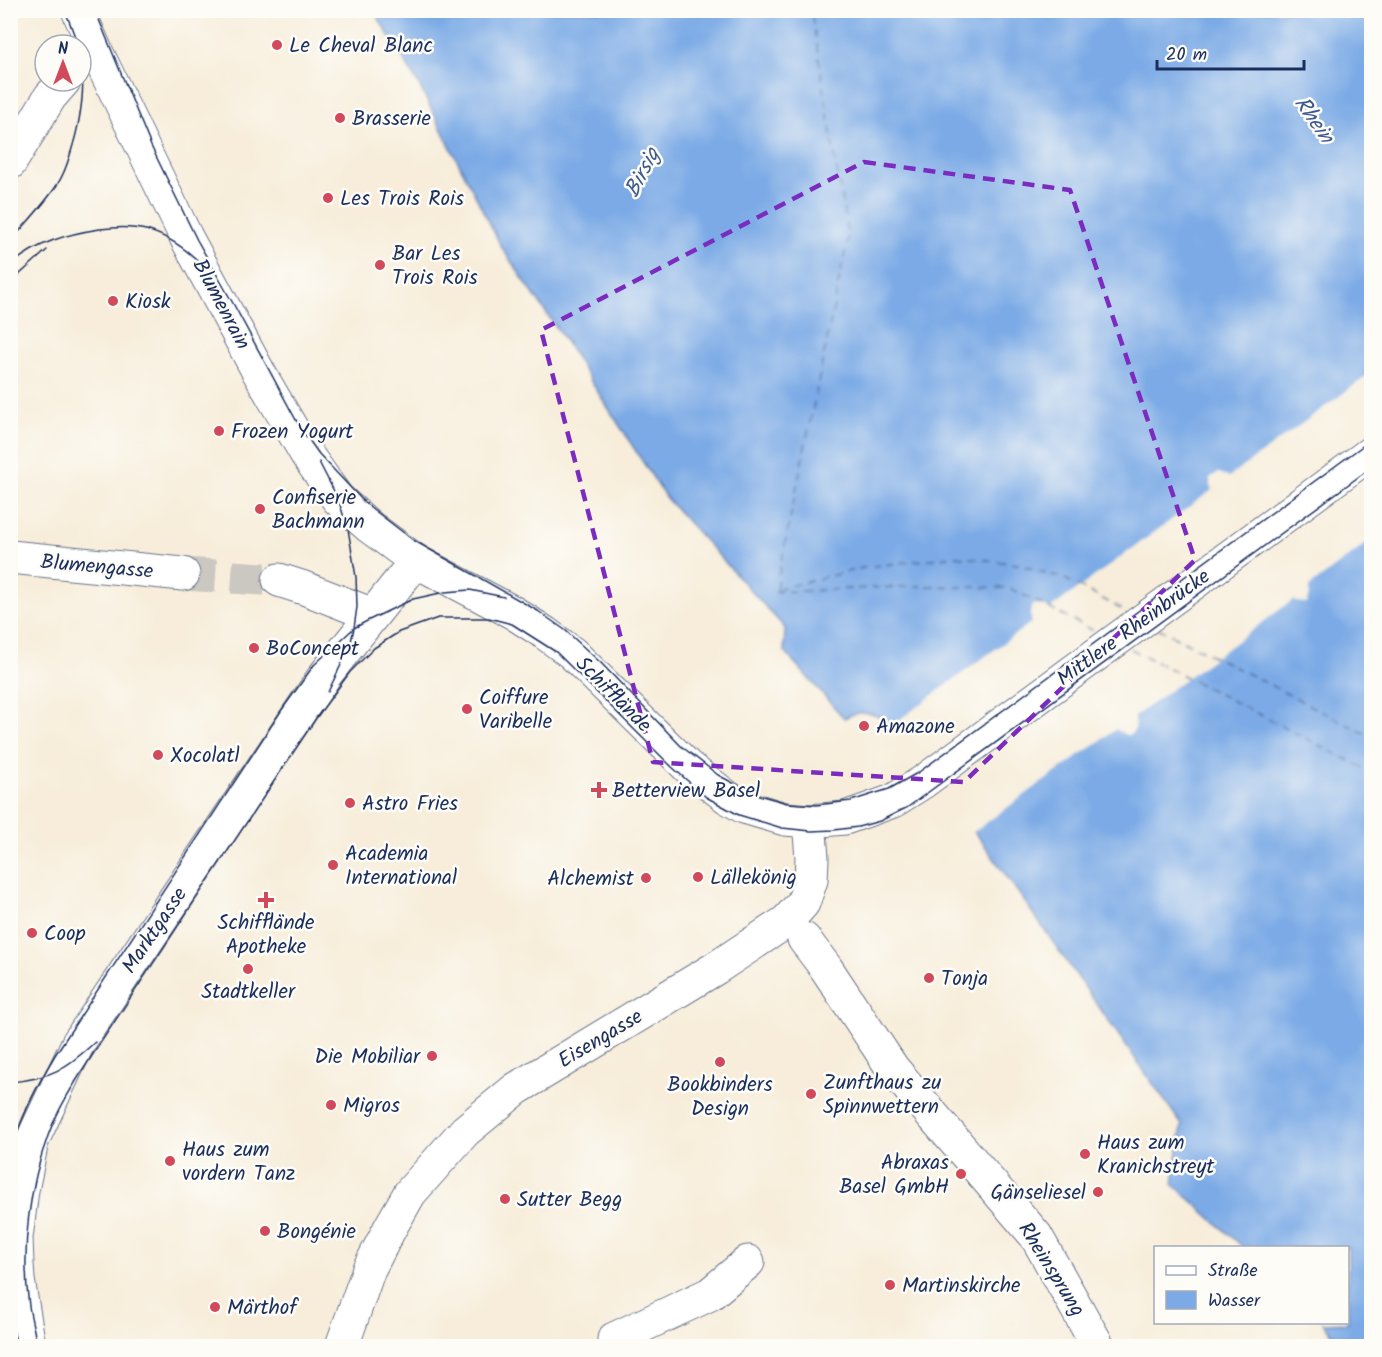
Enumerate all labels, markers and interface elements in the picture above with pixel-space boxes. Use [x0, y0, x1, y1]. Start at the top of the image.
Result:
place label: Le Cheval Blanc [289, 30, 433, 63]
north arrow [33, 33, 93, 93]
scale bar [1157, 33, 1304, 71]
text: N [58, 37, 68, 62]
marker: Le Cheval Blanc [270, 38, 284, 52]
text: 20 m [1166, 41, 1207, 70]
water label: Rhein [1284, 89, 1343, 153]
place label: Brasserie [352, 103, 431, 136]
marker: Brasserie [333, 111, 347, 125]
water label: Birsig [616, 141, 671, 204]
place label: Les Trois Rois [340, 183, 464, 216]
marker: Les Trois Rois [321, 191, 335, 205]
place label: Bar Les Trois Rois [392, 238, 478, 295]
street label: Blumenrain [183, 253, 258, 356]
marker: Bar Les Trois Rois [373, 258, 387, 272]
place label: Kiosk [125, 286, 171, 319]
marker: Kiosk [106, 294, 120, 308]
place label: Frozen Yogurt [231, 416, 354, 449]
marker: Frozen Yogurt [212, 424, 226, 438]
place label: Confiserie Bachmann [272, 482, 365, 539]
marker: Confiserie Bachmann [253, 502, 267, 516]
street label: Blumengasse [39, 546, 155, 589]
street label: Mittlere Rheinbrücke [1050, 561, 1218, 695]
place label: BoConcept [266, 633, 360, 666]
marker: BoConcept [247, 641, 261, 655]
street label: Schifflände [567, 649, 659, 741]
place label: Coiffure Varibelle [479, 682, 553, 739]
marker: Coiffure Varibelle [460, 702, 474, 716]
place label: Amazone [876, 711, 955, 744]
marker: Amazone [857, 719, 871, 733]
place label: Xocolatl [170, 740, 240, 773]
marker: Xocolatl [151, 748, 165, 762]
place label: Betterview Basel [612, 775, 760, 808]
marker: Betterview Basel [590, 781, 608, 799]
place label: Astro Fries [362, 788, 458, 821]
marker: Astro Fries [343, 796, 357, 810]
place label: Academia International [345, 838, 457, 895]
marker: Academia International [326, 858, 340, 872]
place label: Lällekönig [710, 862, 797, 895]
place label: Alchemist [547, 863, 635, 896]
marker: Lällekönig [691, 870, 705, 884]
marker: Alchemist [639, 871, 653, 885]
street label: Marktgasse [114, 880, 197, 981]
marker: Schifflände Apotheke [259, 893, 273, 907]
place label: Schifflände Apotheke [217, 907, 315, 964]
place label: Coop [44, 918, 86, 951]
marker: Coop [25, 926, 39, 940]
marker: Stadtkeller [241, 962, 255, 976]
place label: Tonja [941, 963, 988, 996]
marker: Tonja [922, 971, 936, 985]
place label: Stadtkeller [201, 976, 296, 1009]
street label: Eisengasse [552, 1001, 650, 1078]
place label: Die Mobiliar [315, 1041, 421, 1074]
marker: Die Mobiliar [425, 1049, 439, 1063]
marker: Bookbinders Design [713, 1055, 727, 1069]
place label: Zunfthaus zu Spinnwettern [823, 1067, 941, 1124]
place label: Bookbinders Design [667, 1069, 773, 1126]
marker: Zunfthaus zu Spinnwettern [804, 1087, 818, 1101]
place label: Migros [343, 1090, 400, 1123]
marker: Migros [324, 1098, 338, 1112]
place label: Haus zum Kranichstreyt [1097, 1127, 1215, 1184]
place label: Haus zum vordern Tanz [182, 1134, 295, 1191]
place label: Abraxas Basel GmbH [839, 1147, 949, 1204]
marker: Haus zum Kranichstreyt [1078, 1147, 1092, 1161]
marker: Haus zum vordern Tanz [163, 1154, 177, 1168]
marker: Abraxas Basel GmbH [954, 1167, 968, 1181]
place label: Gänseliesel [991, 1177, 1086, 1210]
place label: Sutter Begg [517, 1184, 622, 1217]
marker: Gänseliesel [1091, 1185, 1105, 1199]
marker: Sutter Begg [498, 1192, 512, 1206]
place label: Bongénie [277, 1216, 356, 1249]
street label: Rheinsprung [1009, 1216, 1093, 1324]
marker: Bongénie [258, 1224, 272, 1238]
legend [1154, 1246, 1349, 1324]
text: Straße [1208, 1257, 1258, 1286]
place label: Martinskirche [902, 1270, 1021, 1303]
marker: Martinskirche [883, 1278, 897, 1292]
text: Wasser [1208, 1287, 1261, 1316]
place label: Märthof [227, 1292, 299, 1325]
marker: Märthof [208, 1300, 222, 1314]

